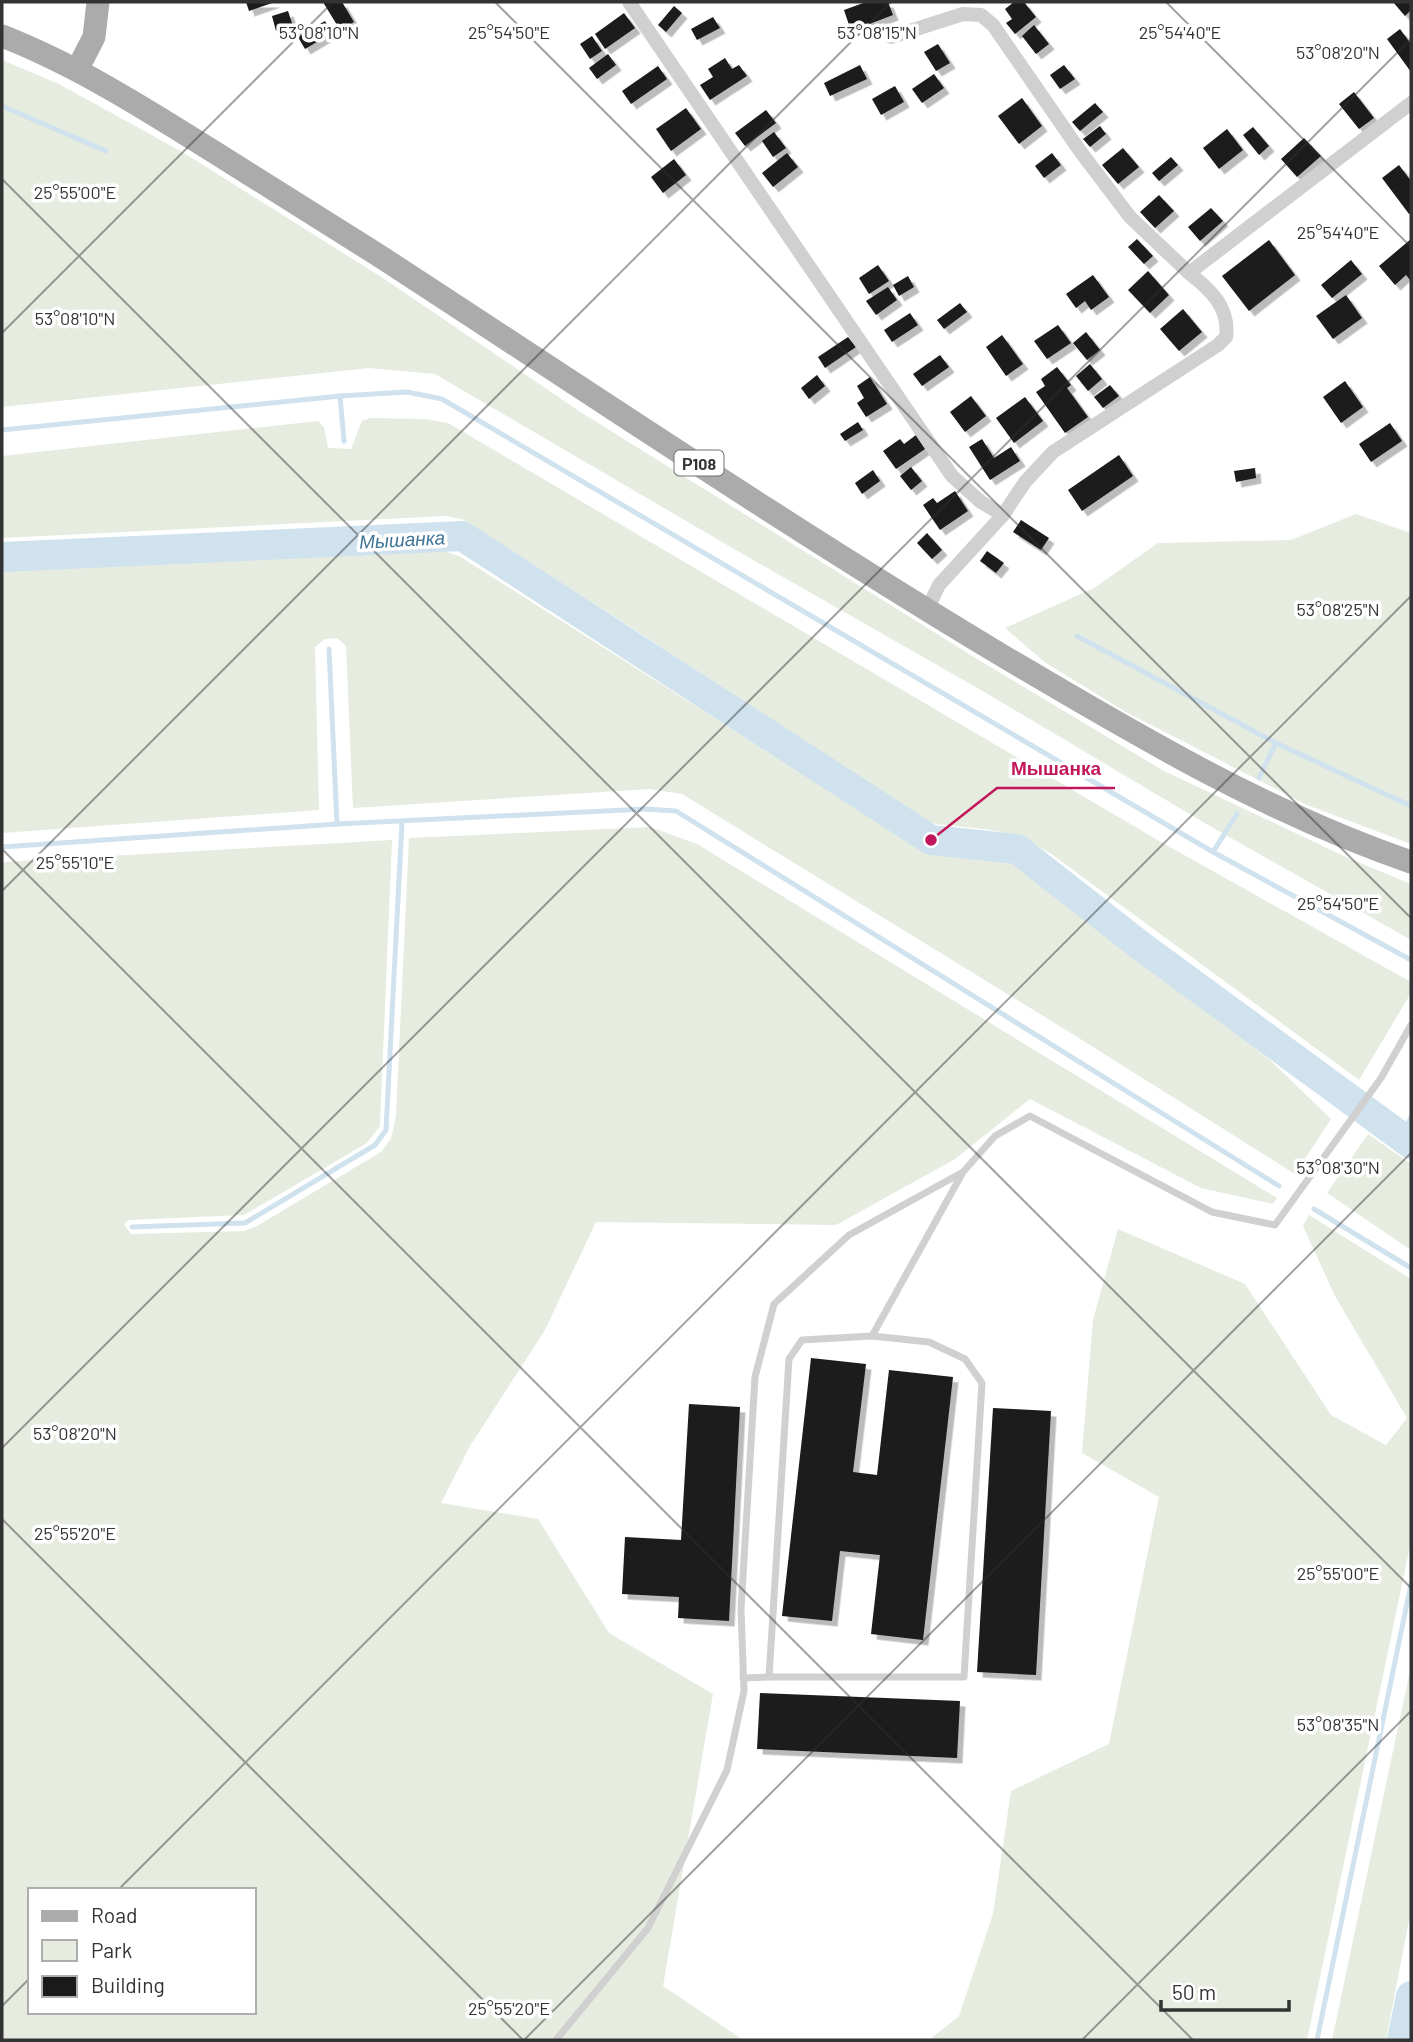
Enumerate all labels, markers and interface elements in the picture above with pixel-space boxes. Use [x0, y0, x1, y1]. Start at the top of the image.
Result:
text: 53°08'10"N [279, 21, 359, 43]
text: 25°54'50"E [468, 21, 550, 43]
text: 53°08'15"N [837, 21, 917, 43]
text: 25°54'40"E [1139, 21, 1221, 43]
text: 53°08'20"N [1296, 41, 1380, 63]
text: 25°55'00"E [34, 181, 116, 203]
text: 25°54'40"E [1297, 221, 1379, 243]
text: 53°08'10"N [35, 307, 115, 329]
road number: Р108 [674, 450, 724, 476]
water label: Мышанка [358, 525, 446, 553]
text: 53°08'25"N [1296, 598, 1380, 620]
callout: Мышанка [997, 748, 1115, 788]
text: Мышанка [1011, 756, 1101, 779]
text: 25°55'10"E [36, 851, 114, 873]
text: 25°54'50"E [1297, 892, 1379, 914]
text: 53°08'30"N [1296, 1156, 1380, 1178]
text: 53°08'20"N [33, 1422, 117, 1444]
text: 25°55'20"E [34, 1522, 116, 1544]
text: 25°55'00"E [1297, 1562, 1379, 1584]
text: 53°08'35"N [1297, 1713, 1379, 1735]
legend [28, 1888, 256, 2014]
text: Road [91, 1902, 137, 1927]
text: Park [91, 1937, 132, 1962]
scale bar [1161, 1968, 1289, 2012]
text: Building [91, 1972, 165, 1997]
text: 50 m [1172, 1979, 1216, 2004]
text: 25°55'20"E [468, 1997, 550, 2019]

